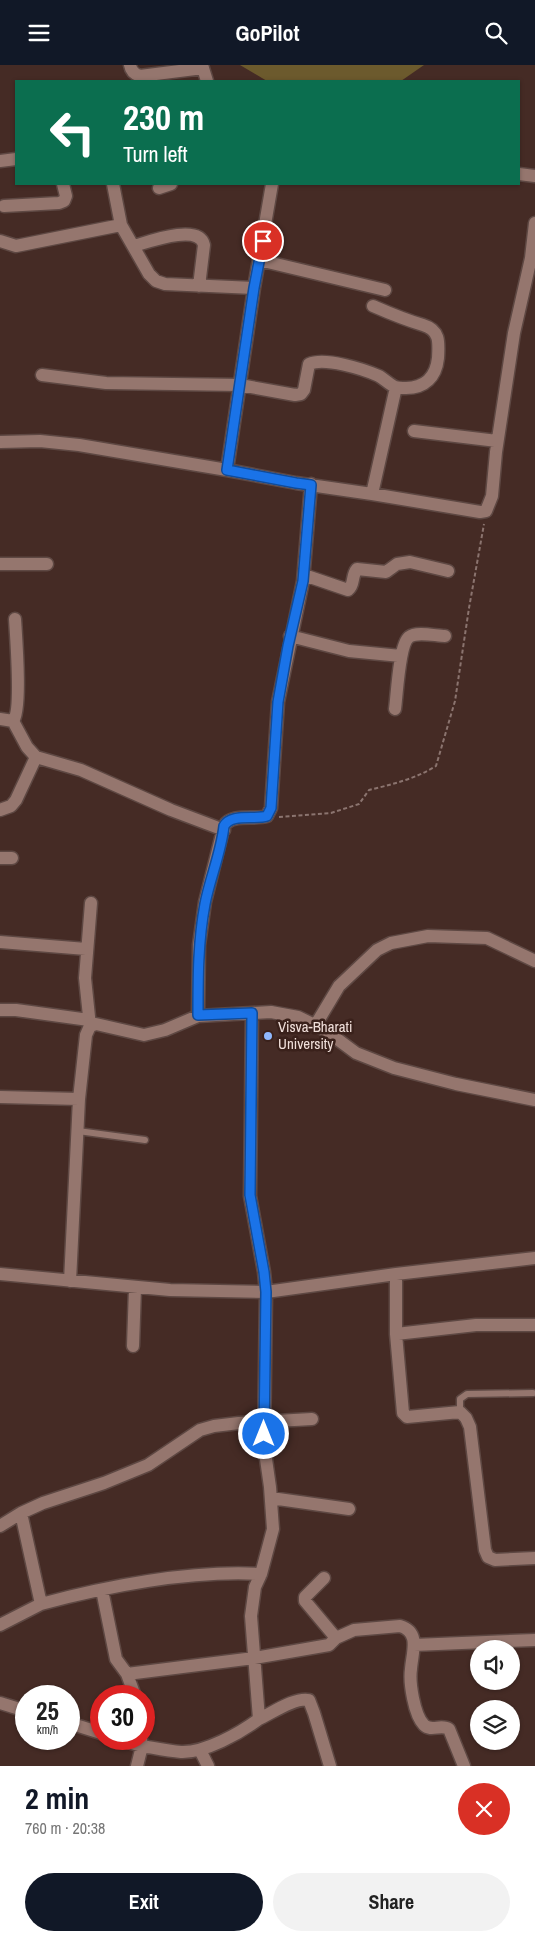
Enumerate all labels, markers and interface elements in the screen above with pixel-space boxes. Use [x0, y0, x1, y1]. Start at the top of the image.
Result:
text: GoPilot [235, 18, 300, 48]
icon: menu [25, 19, 53, 47]
icon: search [482, 19, 510, 47]
text: 230 m [123, 94, 204, 141]
icon: left [40, 100, 105, 165]
text: Turn left [123, 139, 188, 169]
pin [242, 220, 284, 262]
icon: arrive [249, 227, 277, 255]
place label: Visva-Bharati University [278, 1016, 352, 1054]
marker: Visva-Bharati University [262, 1030, 274, 1042]
position arrow [237, 1407, 289, 1459]
map controls [470, 1640, 520, 1750]
button: sound [470, 1640, 520, 1690]
speed limit sign: 30 [90, 1685, 155, 1750]
text: 25 [36, 1694, 59, 1728]
button: layers [470, 1700, 520, 1750]
text: km/h [37, 1722, 58, 1738]
text: 2 min [25, 1778, 89, 1818]
button: close [458, 1783, 510, 1835]
text: 760 m · 20:38 [25, 1817, 105, 1839]
button: Exit [25, 1873, 263, 1931]
button: Share [273, 1873, 510, 1931]

